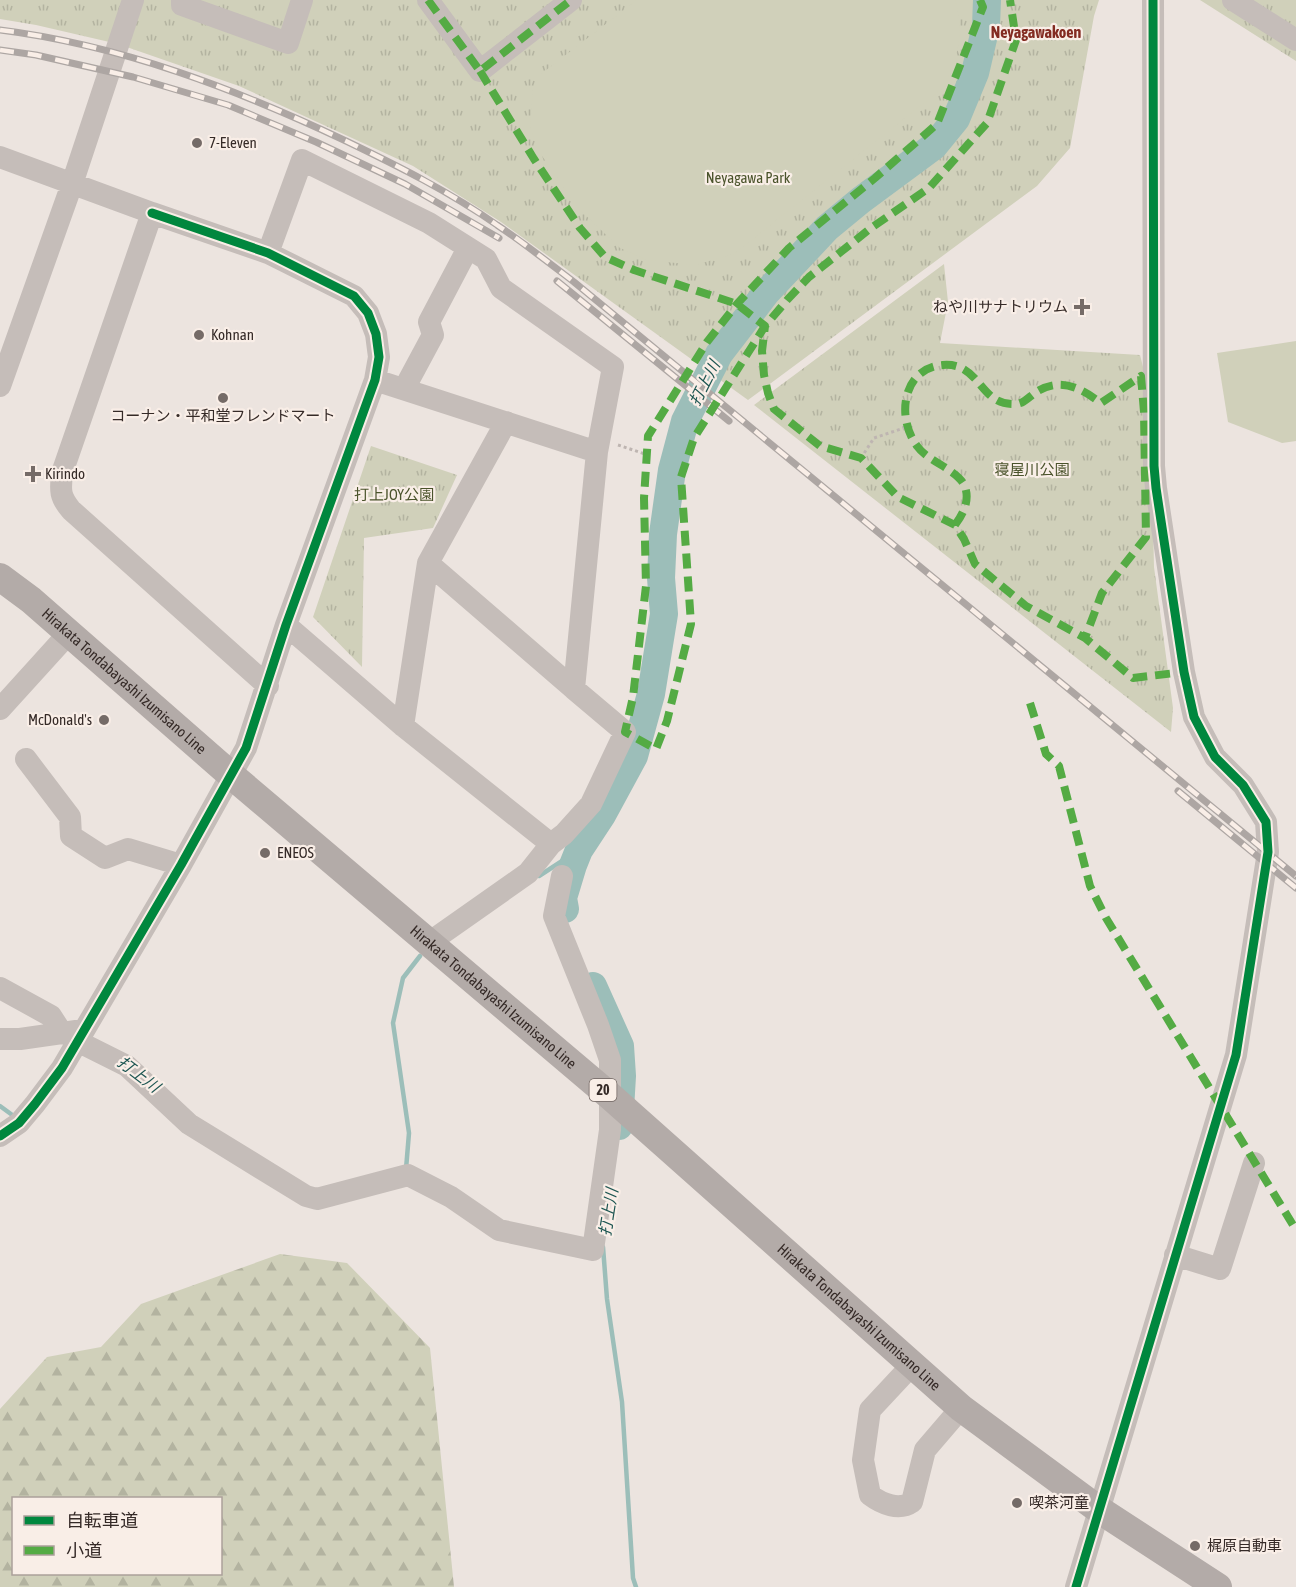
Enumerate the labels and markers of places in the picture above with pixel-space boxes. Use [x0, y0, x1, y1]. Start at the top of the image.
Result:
place label: 7-Eleven [209, 134, 257, 151]
marker: 7-Eleven [190, 136, 204, 150]
place label: ねや川サナトリウム [933, 298, 1068, 315]
marker: ねや川サナトリウム [1073, 298, 1091, 316]
place label: Kohnan [211, 326, 254, 343]
marker: Kohnan [192, 328, 206, 342]
marker: コーナン・平和堂フレンドマート [216, 391, 230, 405]
place label: コーナン・平和堂フレンドマート [110, 407, 336, 424]
place label: Kirindo [45, 465, 85, 482]
marker: Kirindo [26, 467, 40, 481]
place label: McDonald's [28, 711, 92, 728]
marker: McDonald's [97, 713, 111, 727]
place label: ENEOS [277, 844, 314, 861]
marker: ENEOS [258, 846, 272, 860]
place label: 喫茶河童 [1029, 1494, 1089, 1511]
marker: 喫茶河童 [1010, 1496, 1024, 1510]
place label: 梶原自動車 [1207, 1537, 1282, 1554]
marker: 梶原自動車 [1188, 1539, 1202, 1553]

